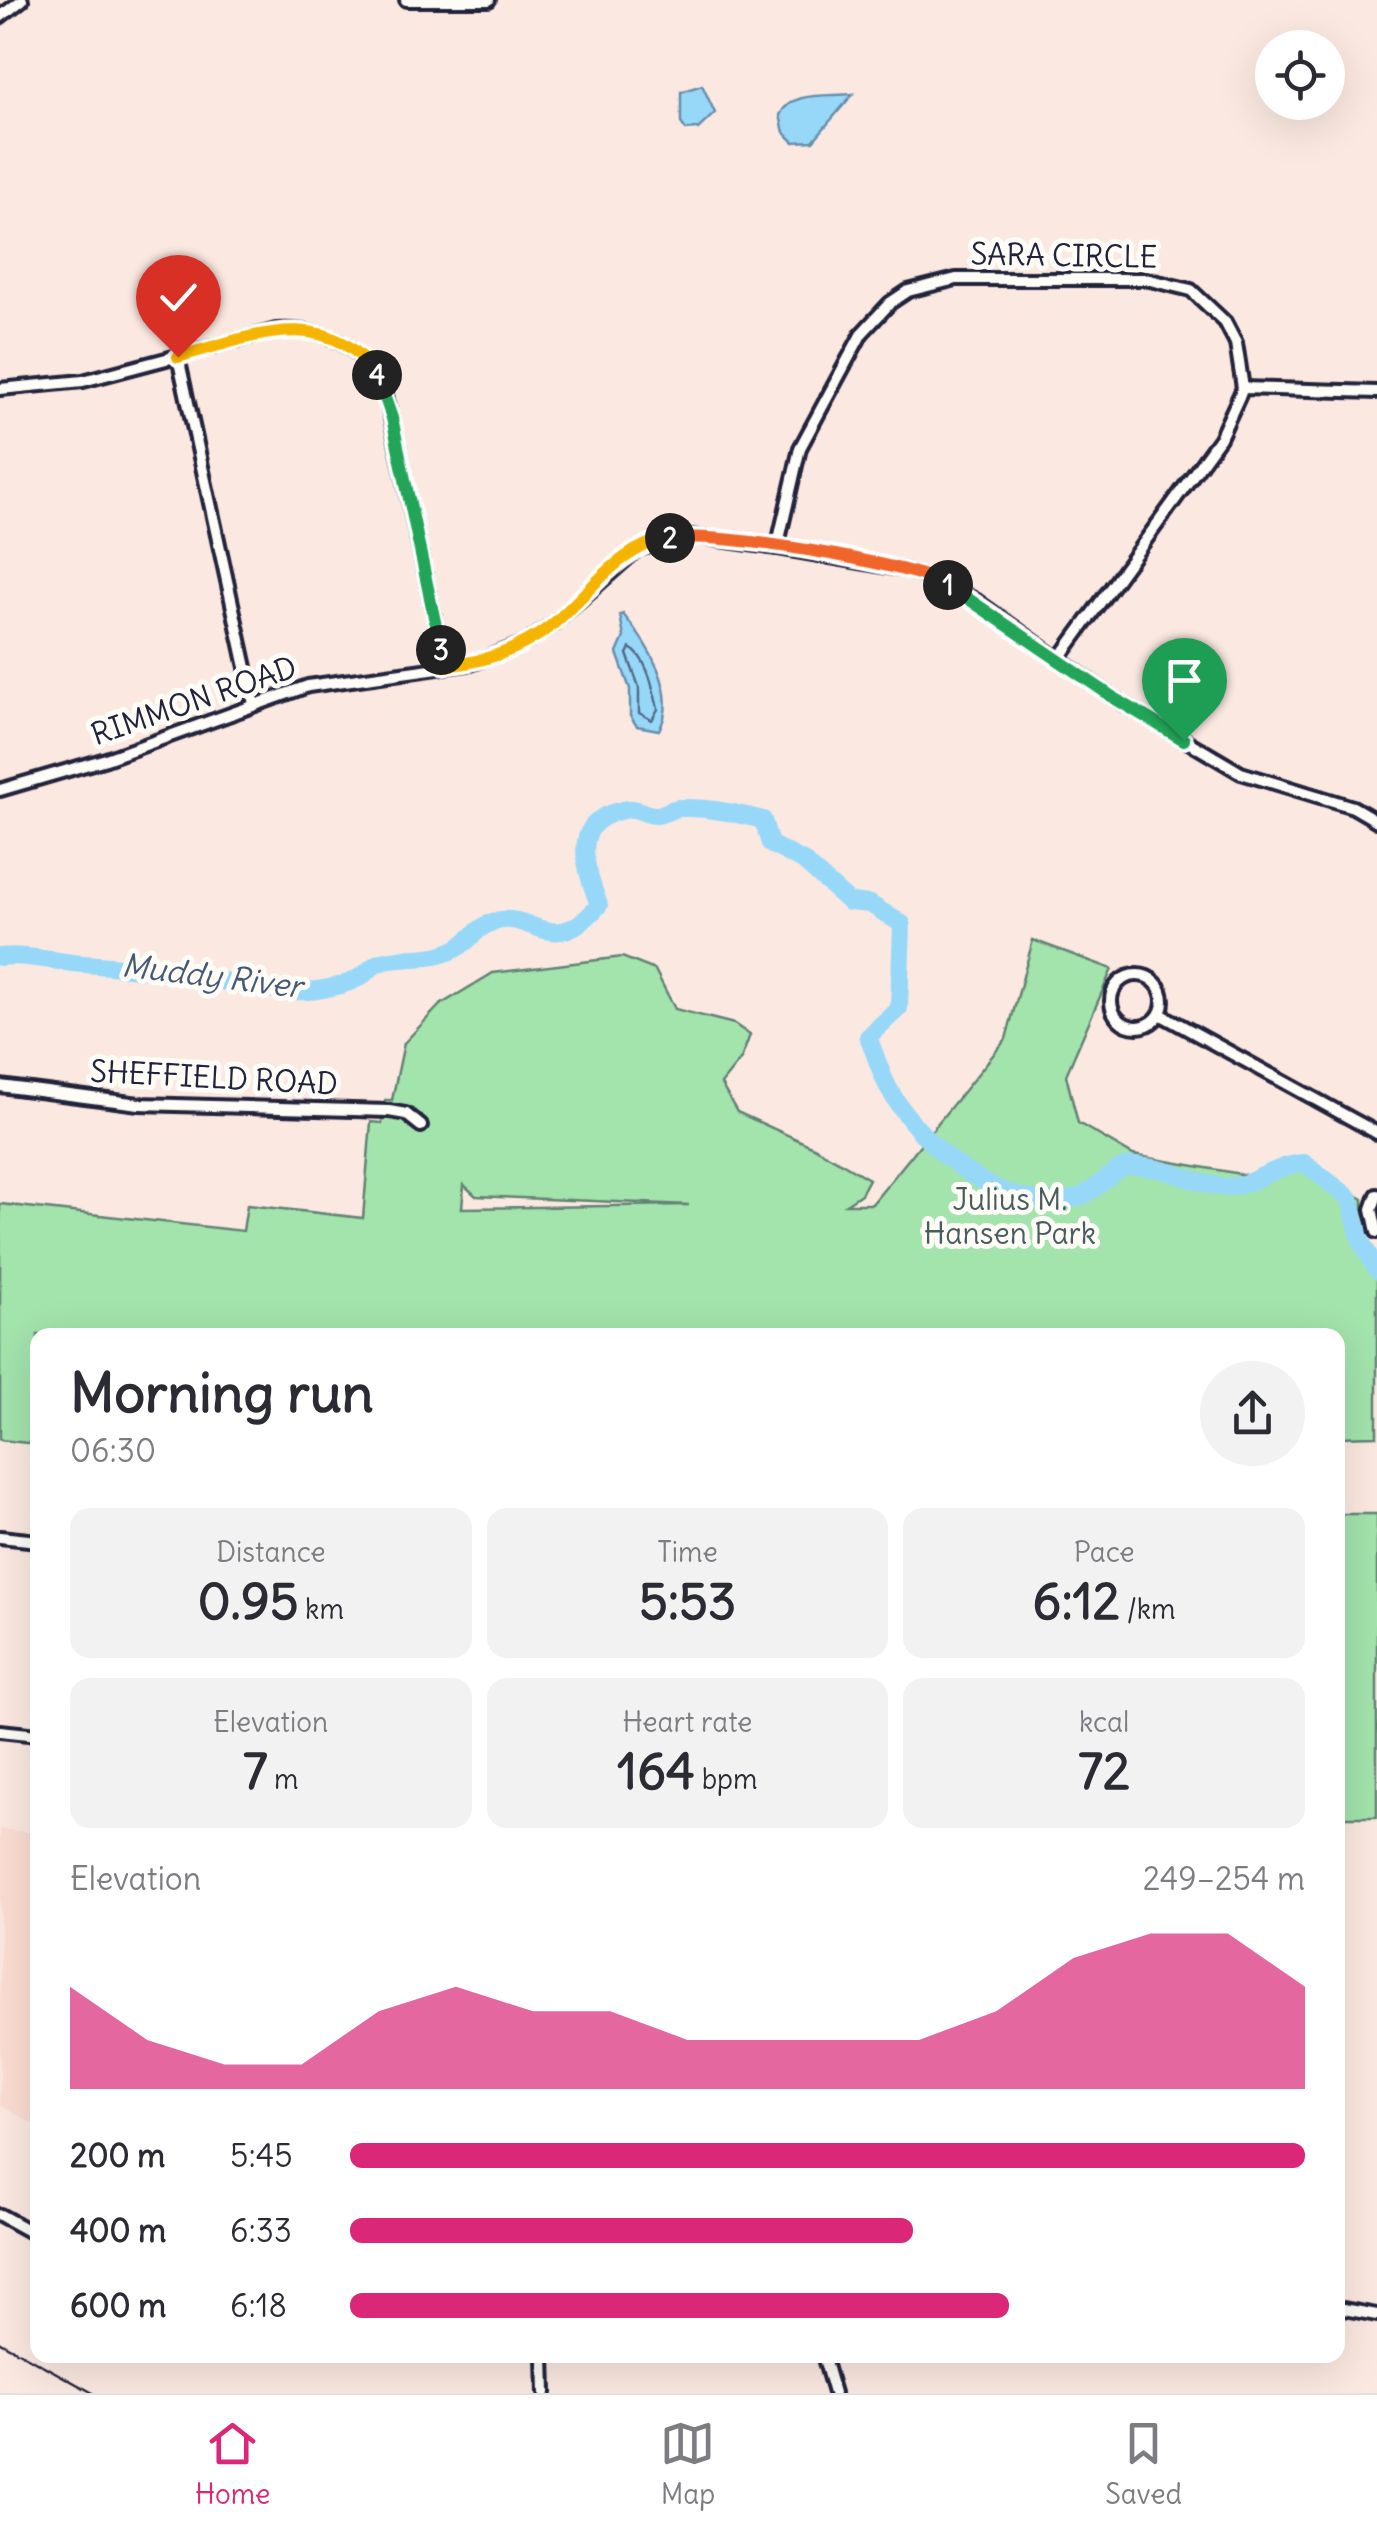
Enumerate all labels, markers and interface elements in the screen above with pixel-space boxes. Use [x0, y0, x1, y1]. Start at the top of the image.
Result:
map controls [1255, 30, 1345, 120]
button: locate [1255, 30, 1345, 120]
street label: SARA CIRCLE [970, 234, 1158, 276]
pin [136, 255, 221, 358]
icon: check [151, 270, 206, 325]
pin: 4 [352, 350, 402, 400]
text: 4 [369, 357, 385, 393]
pin: 2 [645, 513, 695, 563]
text: 2 [662, 520, 678, 556]
pin: 1 [923, 560, 973, 610]
text: 1 [942, 567, 954, 603]
pin: 3 [416, 625, 466, 675]
text: 3 [433, 632, 449, 668]
pin [1142, 638, 1227, 741]
street label: RIMMON ROAD [86, 647, 301, 753]
icon: arrive [1157, 653, 1212, 708]
water label: Muddy River [120, 944, 308, 1007]
street label: SHEFFIELD ROAD [89, 1052, 339, 1102]
park label: Julius M. Hansen Park [924, 1180, 1096, 1252]
text: Morning run [70, 1358, 374, 1427]
button: share [1200, 1361, 1305, 1466]
text: 06:30 [70, 1430, 156, 1471]
text: Distance [216, 1534, 326, 1570]
text: Time [657, 1534, 718, 1570]
text: Pace [1074, 1534, 1135, 1570]
text: 0.95 [198, 1570, 298, 1633]
text: 5:53 [639, 1570, 736, 1633]
text: 6:12 [1033, 1570, 1120, 1633]
text: km [298, 1591, 344, 1627]
text: /km [1120, 1591, 1176, 1627]
text: Elevation [213, 1704, 328, 1740]
text: Heart rate [623, 1704, 752, 1740]
text: kcal [1079, 1704, 1129, 1740]
text: 7 [243, 1740, 267, 1803]
text: 164 [617, 1740, 695, 1803]
text: 72 [1078, 1740, 1130, 1803]
text: m [267, 1761, 299, 1797]
text: bpm [695, 1761, 758, 1797]
text: Elevation [70, 1858, 201, 1899]
text: 249–254 m [1143, 1858, 1305, 1899]
text: 200 m [70, 2135, 165, 2176]
text: 5:45 [230, 2135, 293, 2176]
text: 400 m [70, 2210, 166, 2251]
text: 6:33 [230, 2210, 292, 2251]
text: 600 m [70, 2285, 166, 2326]
text: 6:18 [230, 2285, 287, 2326]
tab: Home [195, 2416, 270, 2512]
tab: Map [660, 2416, 715, 2512]
tab: Saved [1105, 2416, 1182, 2512]

